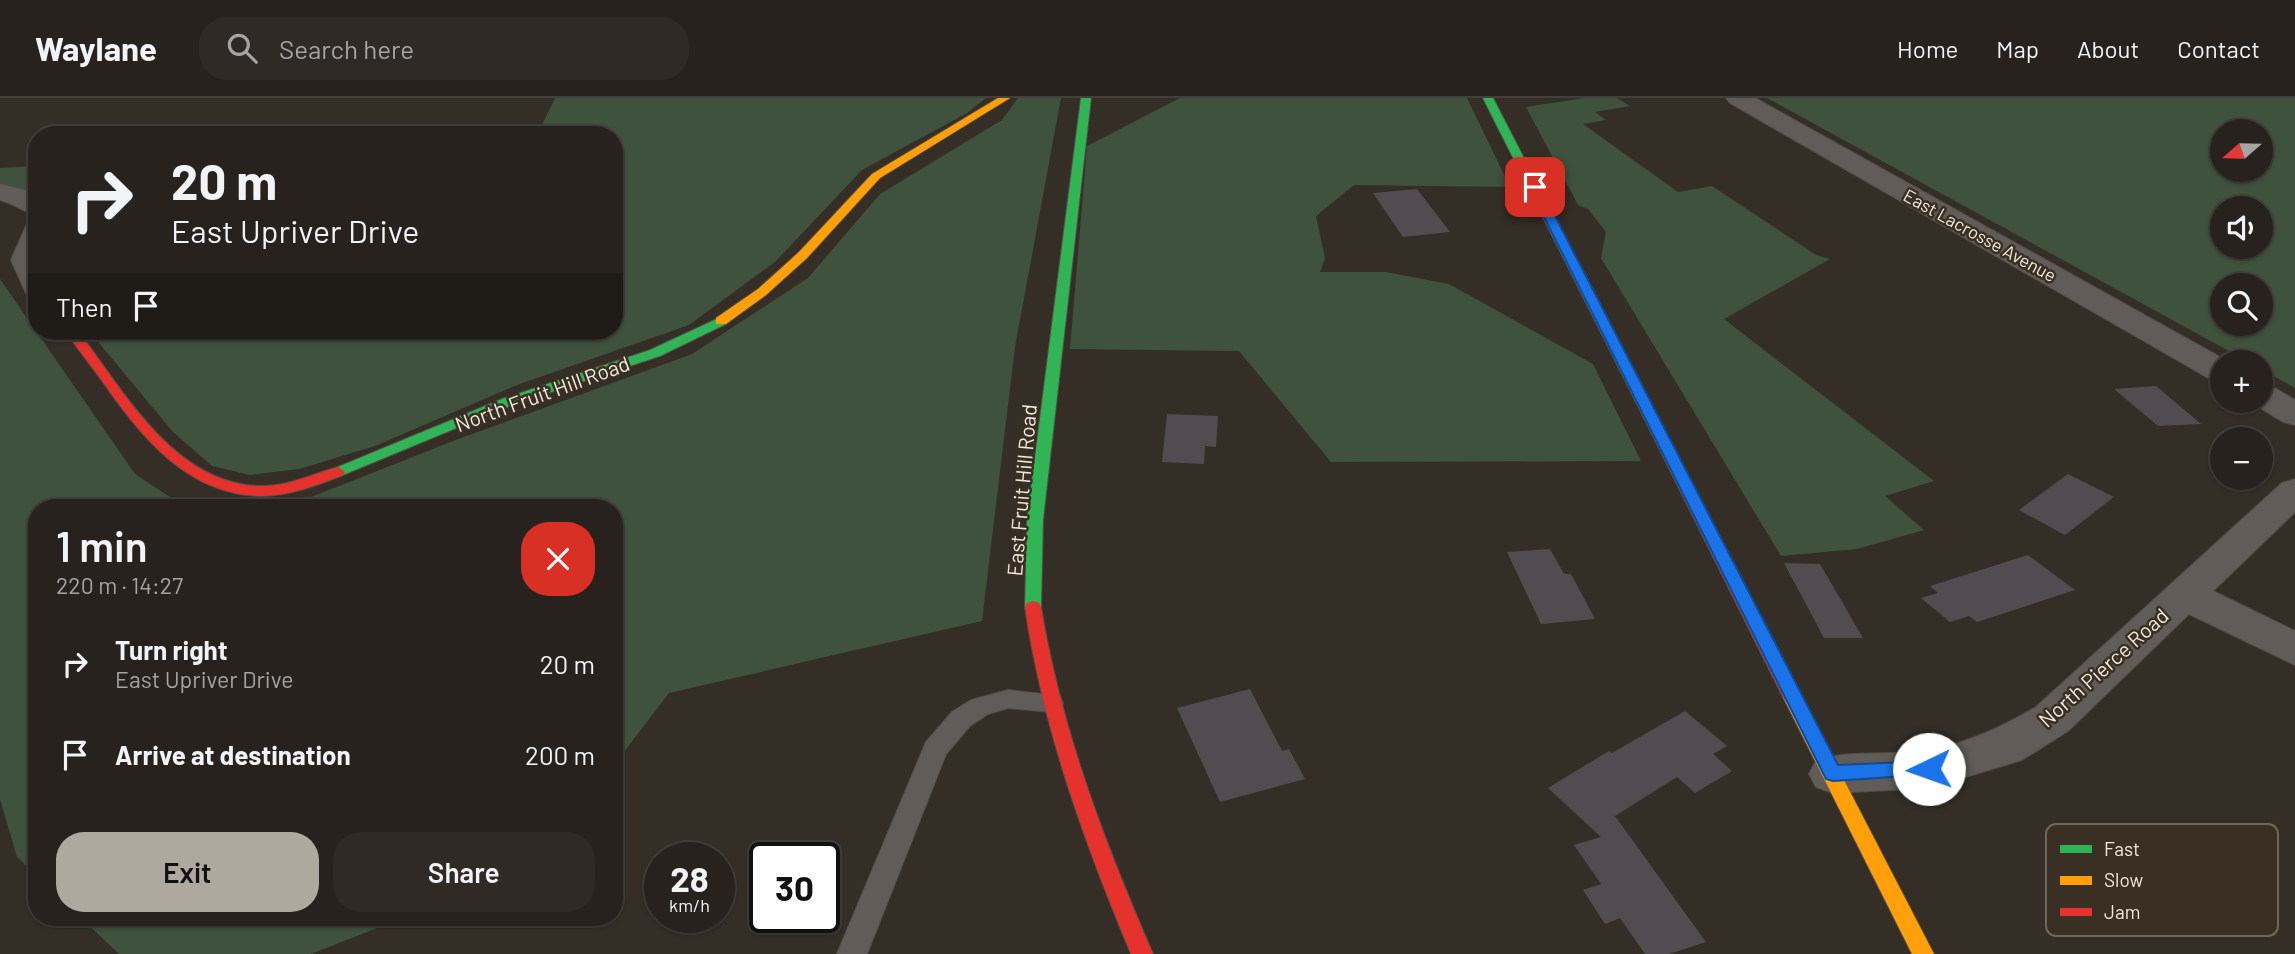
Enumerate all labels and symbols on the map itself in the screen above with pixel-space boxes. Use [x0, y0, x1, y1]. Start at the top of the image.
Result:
north arrow [2210, 119, 2273, 182]
pin [1505, 157, 1565, 217]
street label: East Lacrosse Avenue [1900, 184, 2060, 286]
street label: North Fruit Hill Road [451, 350, 633, 436]
street label: East Fruit Hill Road [1001, 403, 1041, 577]
street label: North Pierce Road [2033, 602, 2173, 732]
position arrow [1892, 732, 1966, 806]
legend [2046, 824, 2278, 936]
text: Fast [2104, 837, 2140, 860]
speed limit sign: 30 [749, 842, 840, 933]
text: Slow [2104, 868, 2143, 891]
text: Jam [2104, 900, 2140, 923]

